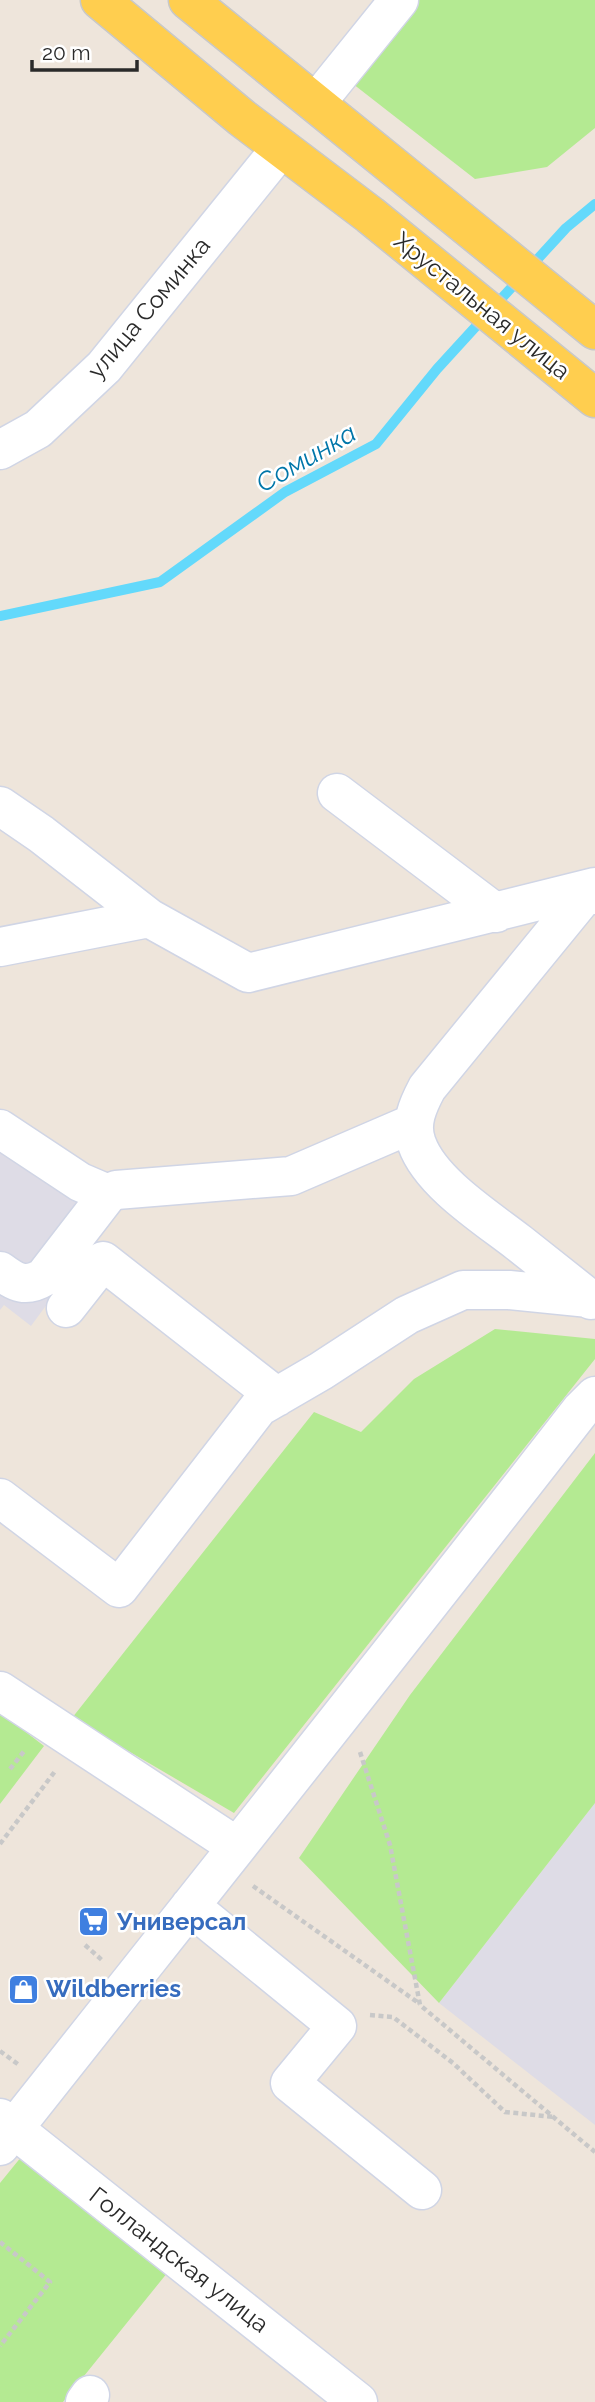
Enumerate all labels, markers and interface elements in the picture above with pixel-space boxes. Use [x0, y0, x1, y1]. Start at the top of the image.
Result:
scale bar [32, 28, 136, 72]
text: 20 m [42, 40, 90, 65]
street label: Хрустальная улица [388, 226, 576, 385]
street label: улица Соминка [81, 231, 216, 384]
water label: Соминка [251, 417, 361, 499]
supermarket icon: Универсал [77, 1905, 111, 1939]
place label: Универсал [116, 1907, 246, 1936]
shop icon: Wildberries [6, 1972, 40, 2006]
place label: Wildberries [46, 1974, 181, 2003]
street label: Голландская улица [84, 2181, 275, 2339]

